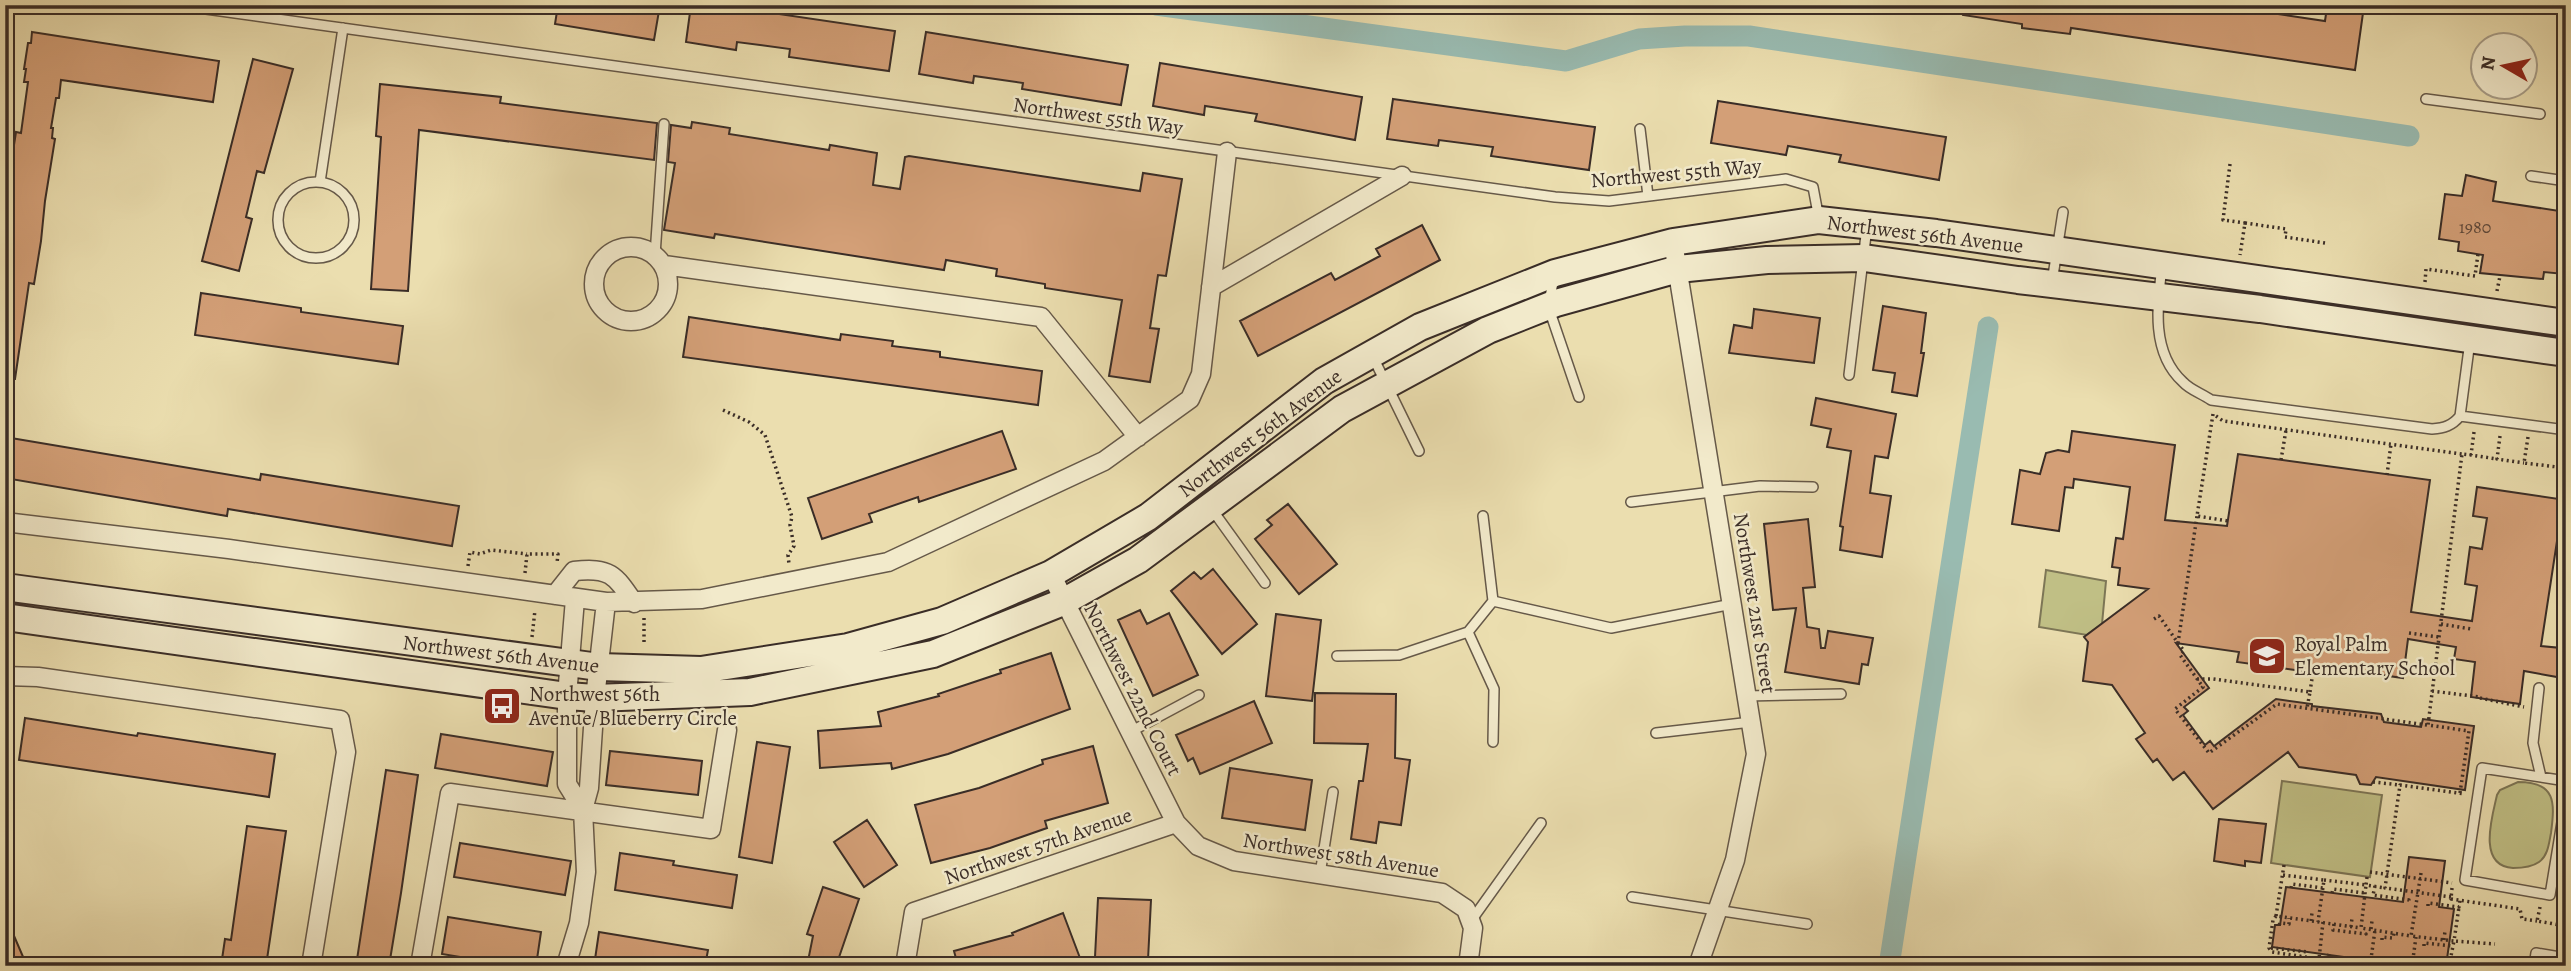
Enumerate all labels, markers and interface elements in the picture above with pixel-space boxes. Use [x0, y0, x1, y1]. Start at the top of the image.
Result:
north arrow [2470, 32, 2540, 102]
text: N [2474, 54, 2502, 72]
street label: Northwest 55th Way [1011, 90, 1185, 142]
street label: Northwest 55th Way [1589, 152, 1763, 194]
street label: Northwest 56th Avenue [1825, 208, 2025, 260]
house number: 1980 [2459, 215, 2491, 239]
street label: Northwest 56th Avenue [1173, 362, 1347, 504]
street label: Northwest 21st Street [1727, 511, 1783, 695]
street label: Northwest 22nd Court [1077, 598, 1189, 780]
street label: Northwest 56th Avenue [401, 628, 601, 680]
place label: Royal Palm Elementary School [2294, 630, 2455, 682]
school or university icon: Royal Palm Elementary School [2246, 635, 2288, 677]
place label: Northwest 56th Avenue/Blueberry Circle [528, 680, 737, 732]
bus stop icon: Northwest 56th Avenue/Blueberry Circle [481, 685, 523, 727]
street label: Northwest 57th Avenue [940, 801, 1136, 891]
street label: Northwest 58th Avenue [1241, 826, 1441, 884]

